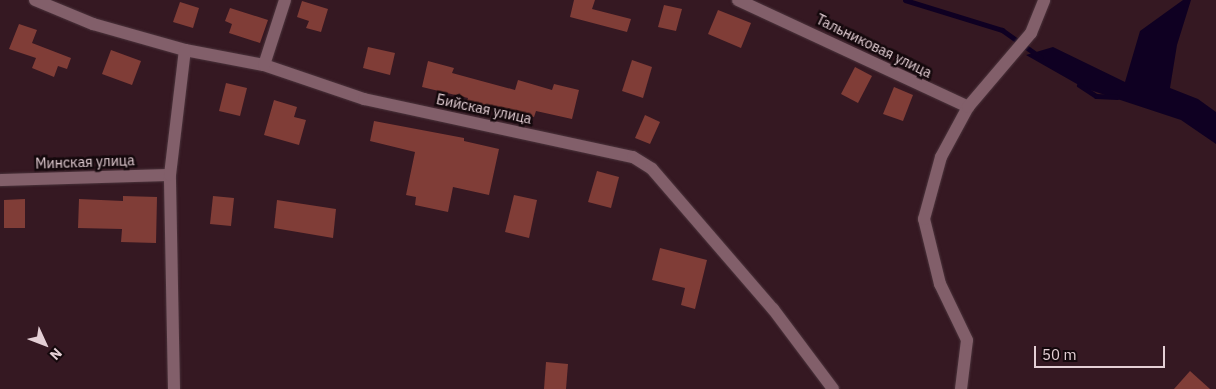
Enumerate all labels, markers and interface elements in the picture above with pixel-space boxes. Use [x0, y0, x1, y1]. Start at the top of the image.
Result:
street label: Тальниковая улица [814, 11, 934, 81]
street label: Бийская улица [435, 91, 533, 127]
street label: Минская улица [35, 152, 135, 172]
north arrow [20, 319, 70, 369]
scale bar [1036, 336, 1167, 368]
text: N [46, 344, 66, 364]
text: 50 m [1042, 345, 1077, 364]

